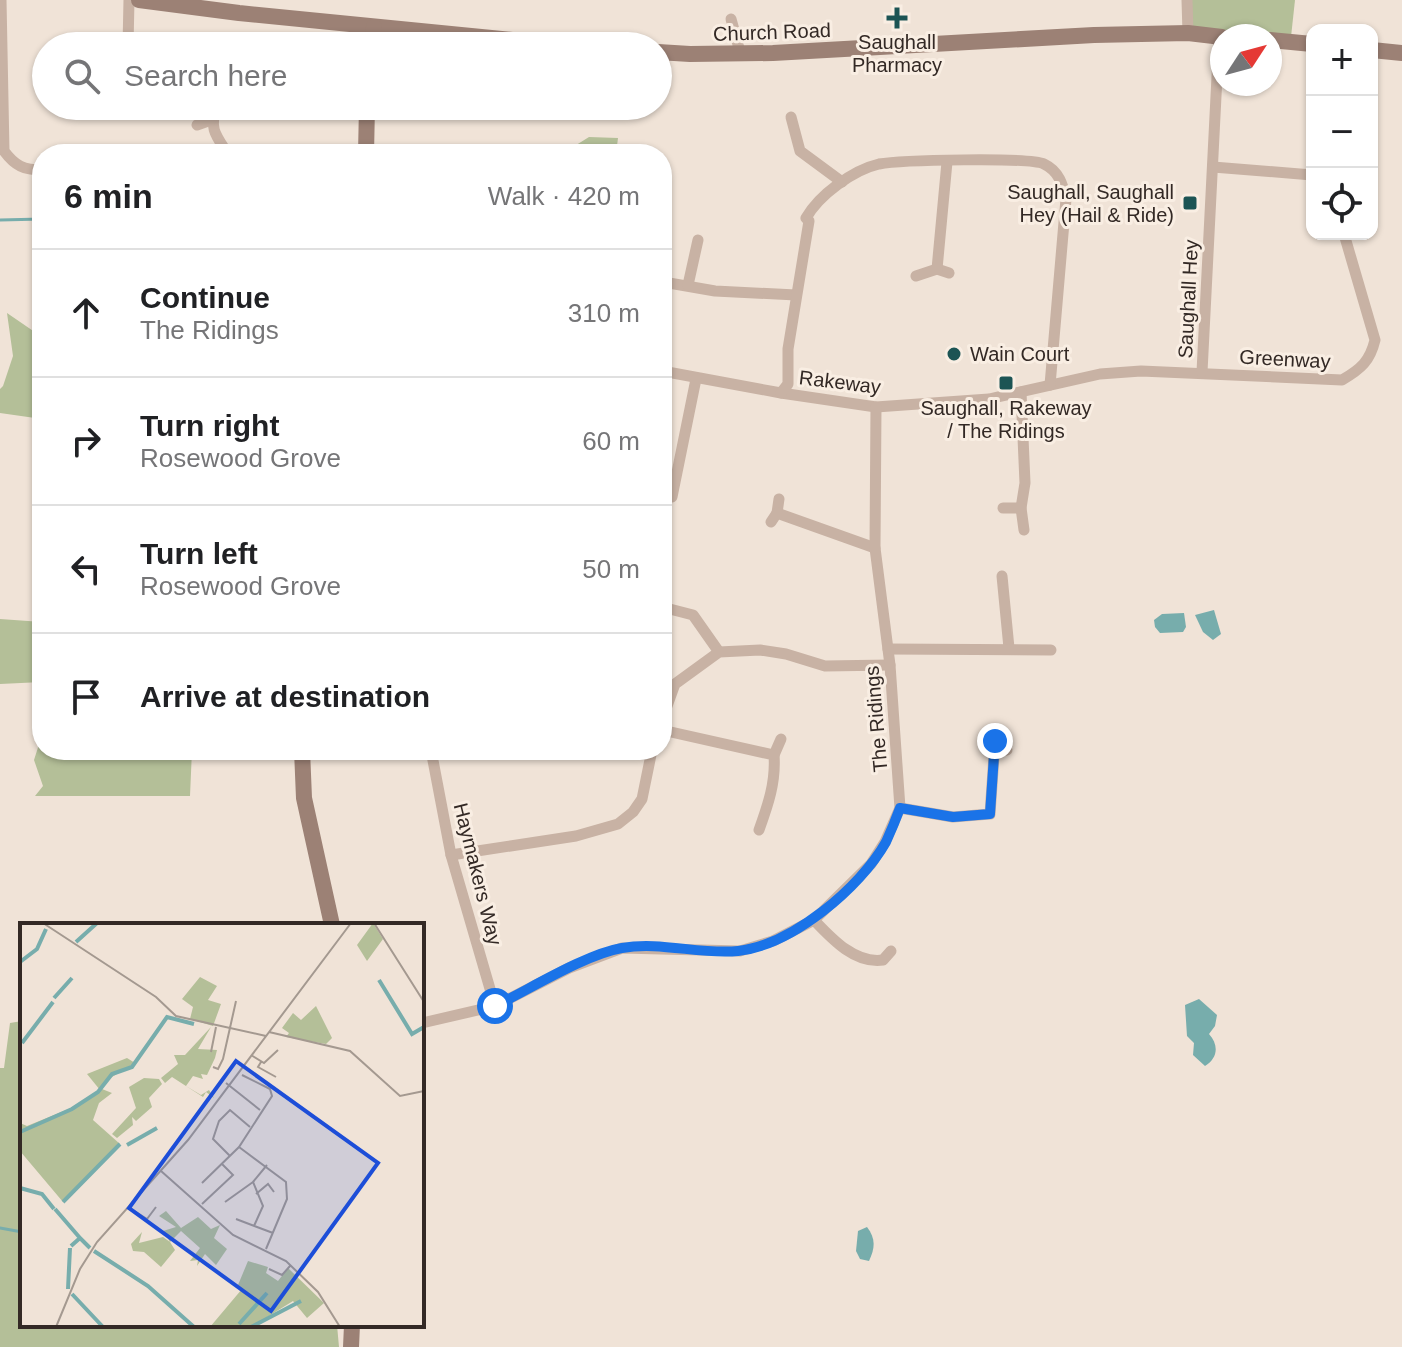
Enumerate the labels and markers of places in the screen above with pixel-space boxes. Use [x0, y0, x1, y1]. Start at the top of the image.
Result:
marker: Saughall Pharmacy [888, 9, 906, 27]
place label: Saughall Pharmacy [852, 31, 942, 76]
place label: Saughall, Saughall Hey (Hail & Ride) [1007, 181, 1174, 226]
marker: Saughall, Saughall Hey (Hail & Ride) [1181, 194, 1199, 212]
place label: Wain Court [970, 343, 1070, 365]
marker: Wain Court [945, 345, 963, 363]
marker: Saughall, Rakeway / The Ridings [997, 374, 1015, 392]
place label: Saughall, Rakeway / The Ridings [920, 397, 1092, 442]

